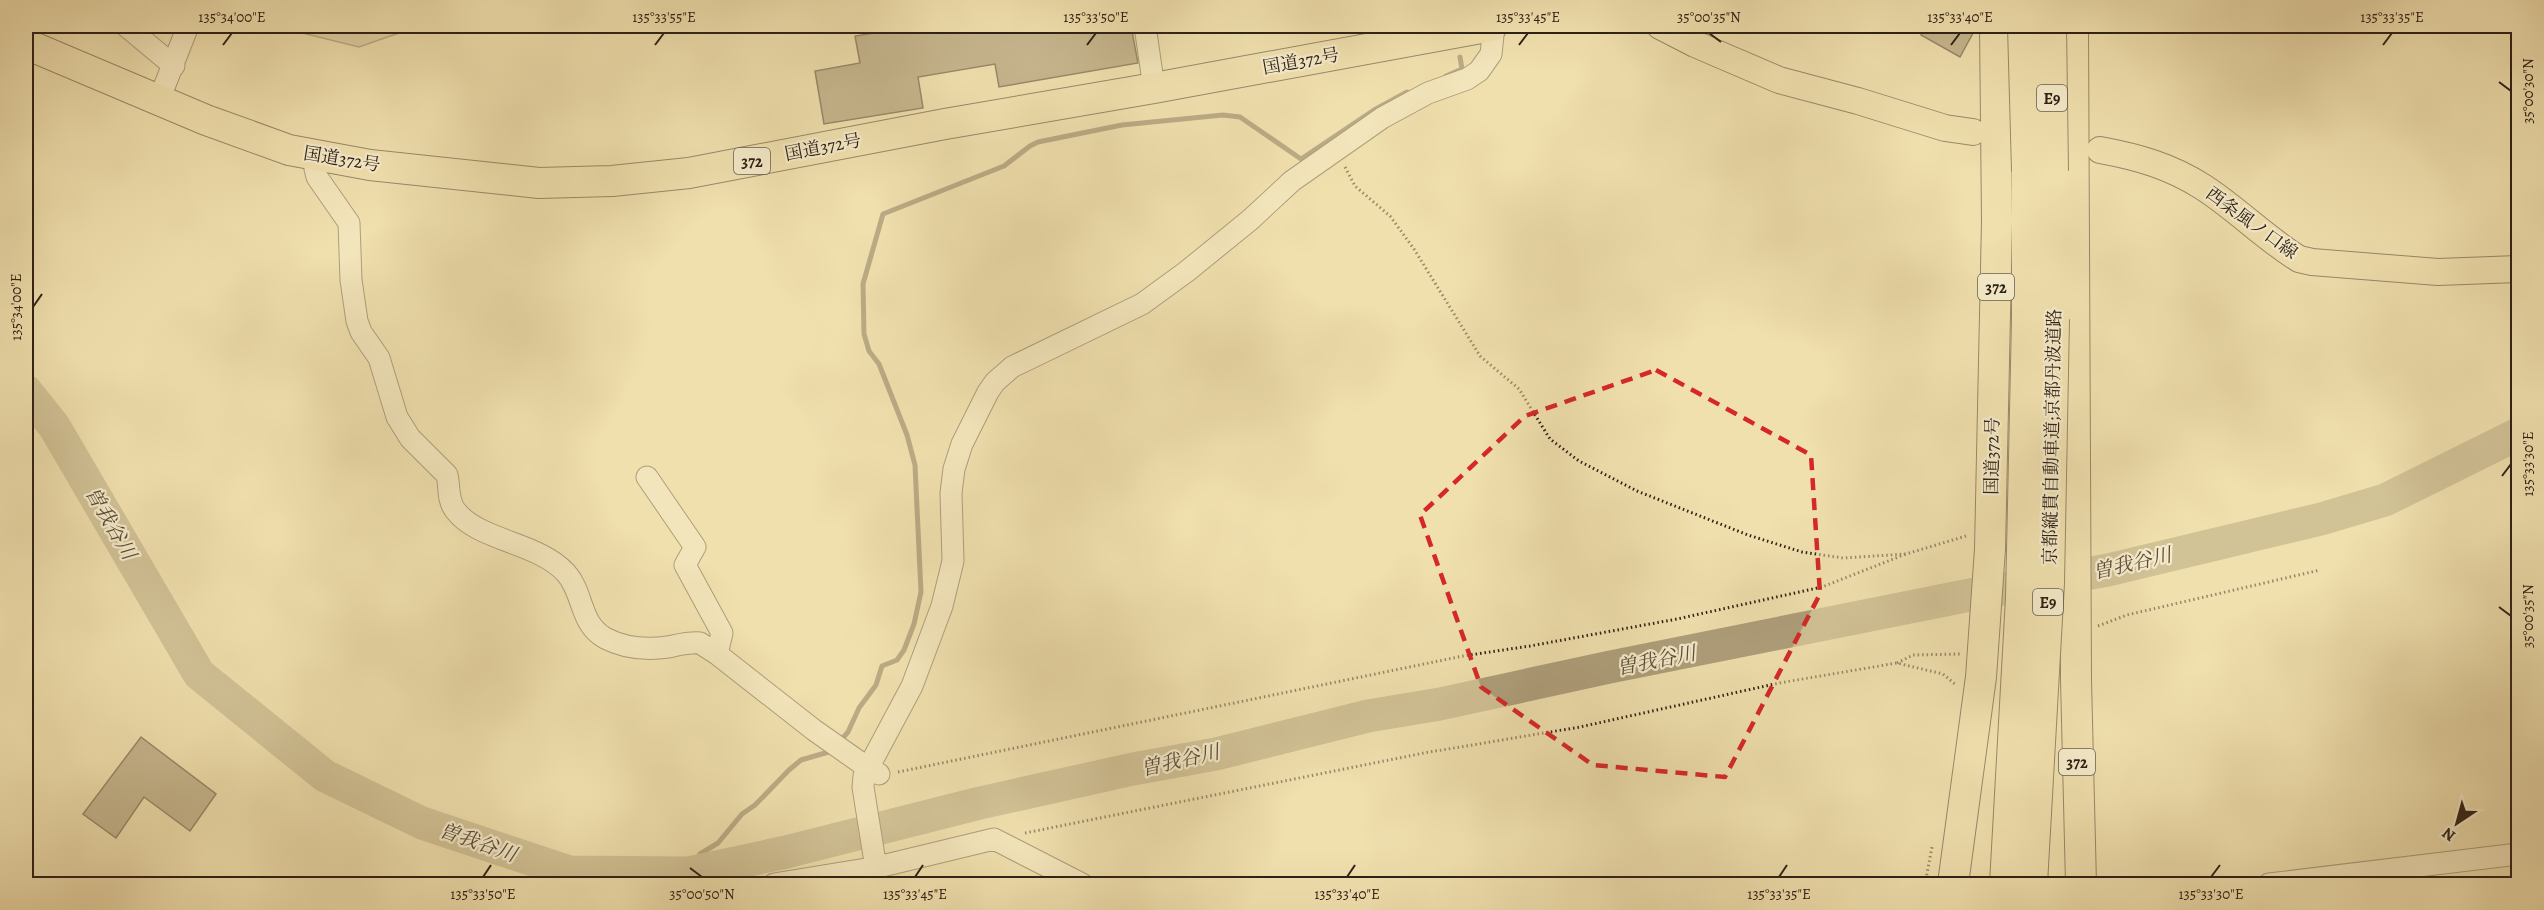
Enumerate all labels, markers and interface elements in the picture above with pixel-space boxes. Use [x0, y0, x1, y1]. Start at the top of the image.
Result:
text: 135°34'00"E [198, 7, 266, 27]
text: 135°33'55"E [632, 7, 696, 27]
text: 135°33'50"E [1063, 7, 1129, 27]
text: 135°33'45"E [1496, 7, 1560, 27]
text: 35°00'35"N [1677, 7, 1741, 27]
text: 135°33'40"E [1927, 7, 1993, 27]
text: 135°33'35"E [2360, 7, 2424, 27]
street label: 国道372号 [1261, 42, 1341, 80]
text: 35°00'30"N [2518, 58, 2538, 124]
road number: E9 [2037, 85, 2067, 111]
street label: 国道372号 [783, 128, 863, 166]
street label: 国道372号 [302, 141, 382, 177]
road number: 372 [734, 148, 770, 174]
street label: 西条風ノ口線 [2201, 182, 2303, 264]
text: 135°34'00"E [6, 273, 26, 341]
road number: 372 [1978, 274, 2014, 300]
street label: 京都縦貫自動車道;京都丹波道路 [2038, 309, 2066, 565]
street label: 国道372号 [1979, 417, 2005, 495]
text: 135°33'30"E [2518, 431, 2538, 497]
water label: 曽我谷川 [79, 482, 143, 566]
water label: 曽我谷川 [2090, 541, 2176, 586]
text: 35°00'35"N [2518, 584, 2538, 648]
road number: E9 [2033, 589, 2063, 615]
water label: 曽我谷川 [1614, 639, 1700, 681]
water label: 曽我谷川 [1138, 738, 1224, 783]
road number: 372 [2059, 749, 2095, 775]
north arrow [2427, 793, 2487, 853]
water label: 曽我谷川 [436, 817, 522, 869]
text: N [2437, 822, 2460, 847]
text: 135°33'50"E [450, 884, 516, 904]
text: 35°00'50"N [669, 884, 735, 904]
text: 135°33'45"E [883, 884, 947, 904]
text: 135°33'40"E [1314, 884, 1380, 904]
text: 135°33'35"E [1747, 884, 1811, 904]
text: 135°33'30"E [2178, 884, 2244, 904]

